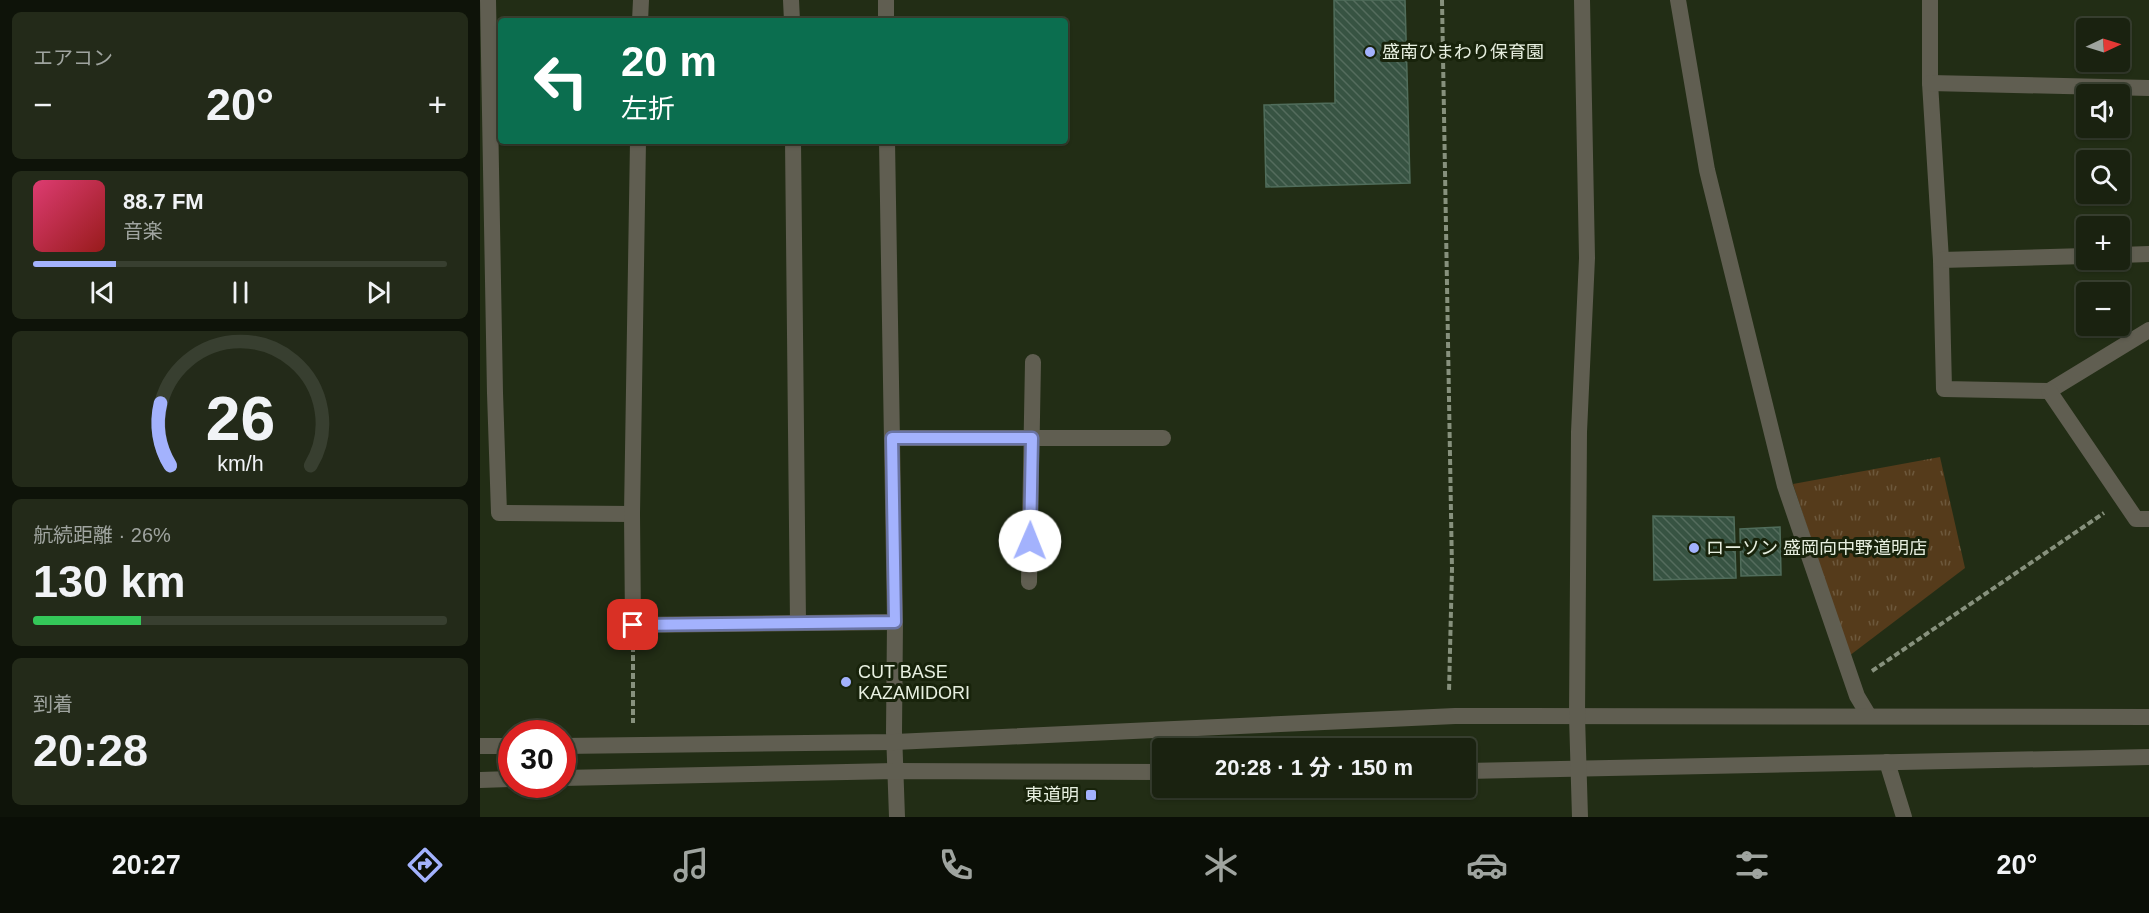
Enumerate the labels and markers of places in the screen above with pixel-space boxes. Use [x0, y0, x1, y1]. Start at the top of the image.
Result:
place label: 盛南ひまわり保育園 [1382, 42, 1544, 62]
marker: 盛南ひまわり保育園 [1363, 45, 1377, 59]
place label: ローソン 盛岡向中野道明店 [1706, 538, 1927, 558]
marker: ローソン 盛岡向中野道明店 [1687, 541, 1701, 555]
pin [607, 599, 658, 650]
place label: CUT BASE KAZAMIDORI [858, 662, 970, 703]
marker: CUT BASE KAZAMIDORI [839, 675, 853, 689]
place label: 東道明 [1025, 785, 1079, 805]
marker: 東道明 [1084, 788, 1098, 802]

